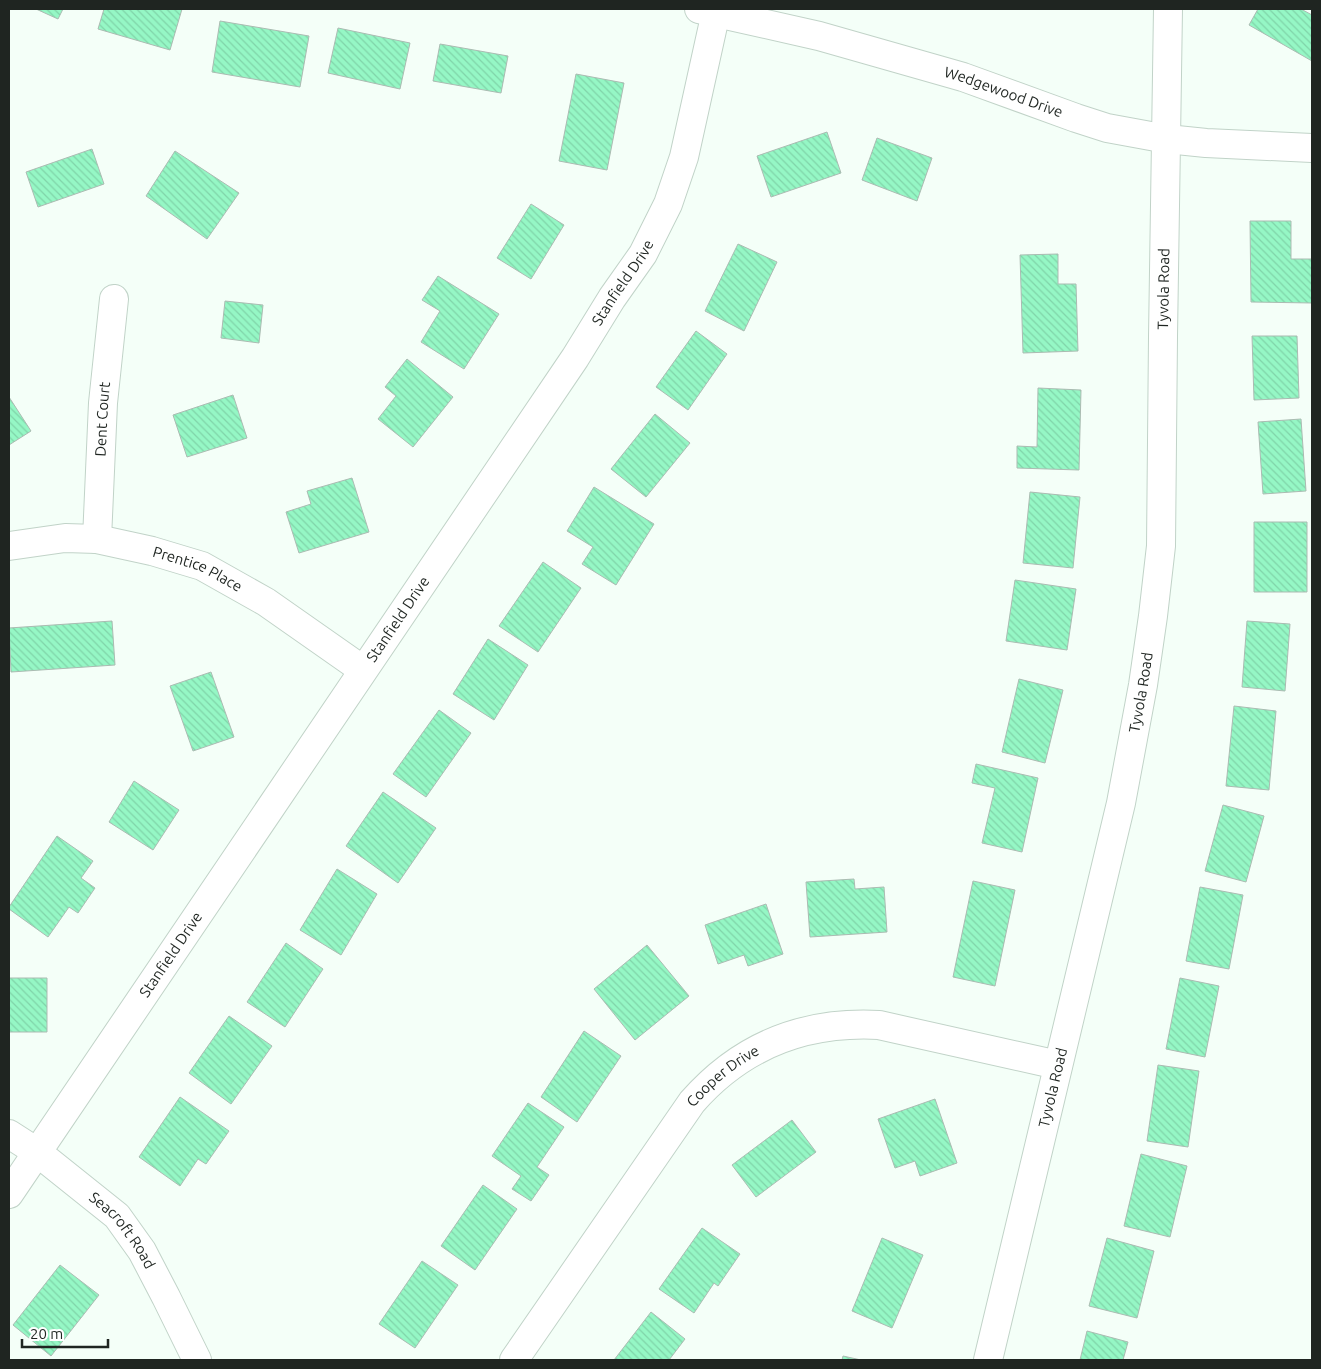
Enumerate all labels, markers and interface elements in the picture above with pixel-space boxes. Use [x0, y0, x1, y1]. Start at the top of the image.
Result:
street label: Wedgewood Drive [943, 63, 1065, 121]
street label: Stanfield Drive [588, 237, 657, 328]
street label: Tyvola Road [1154, 248, 1172, 330]
street label: Dent Court [92, 381, 113, 457]
street label: Prentice Place [151, 543, 245, 595]
street label: Stanfield Drive [363, 573, 433, 665]
street label: Tyvola Road [1125, 651, 1156, 734]
street label: Stanfield Drive [136, 909, 205, 1000]
street label: Cooper Drive [683, 1041, 762, 1110]
street label: Tyvola Road [1035, 1046, 1070, 1129]
street label: Seacroft Road [86, 1188, 159, 1271]
scale bar [22, 1316, 109, 1348]
text: 20 m [30, 1325, 63, 1342]

